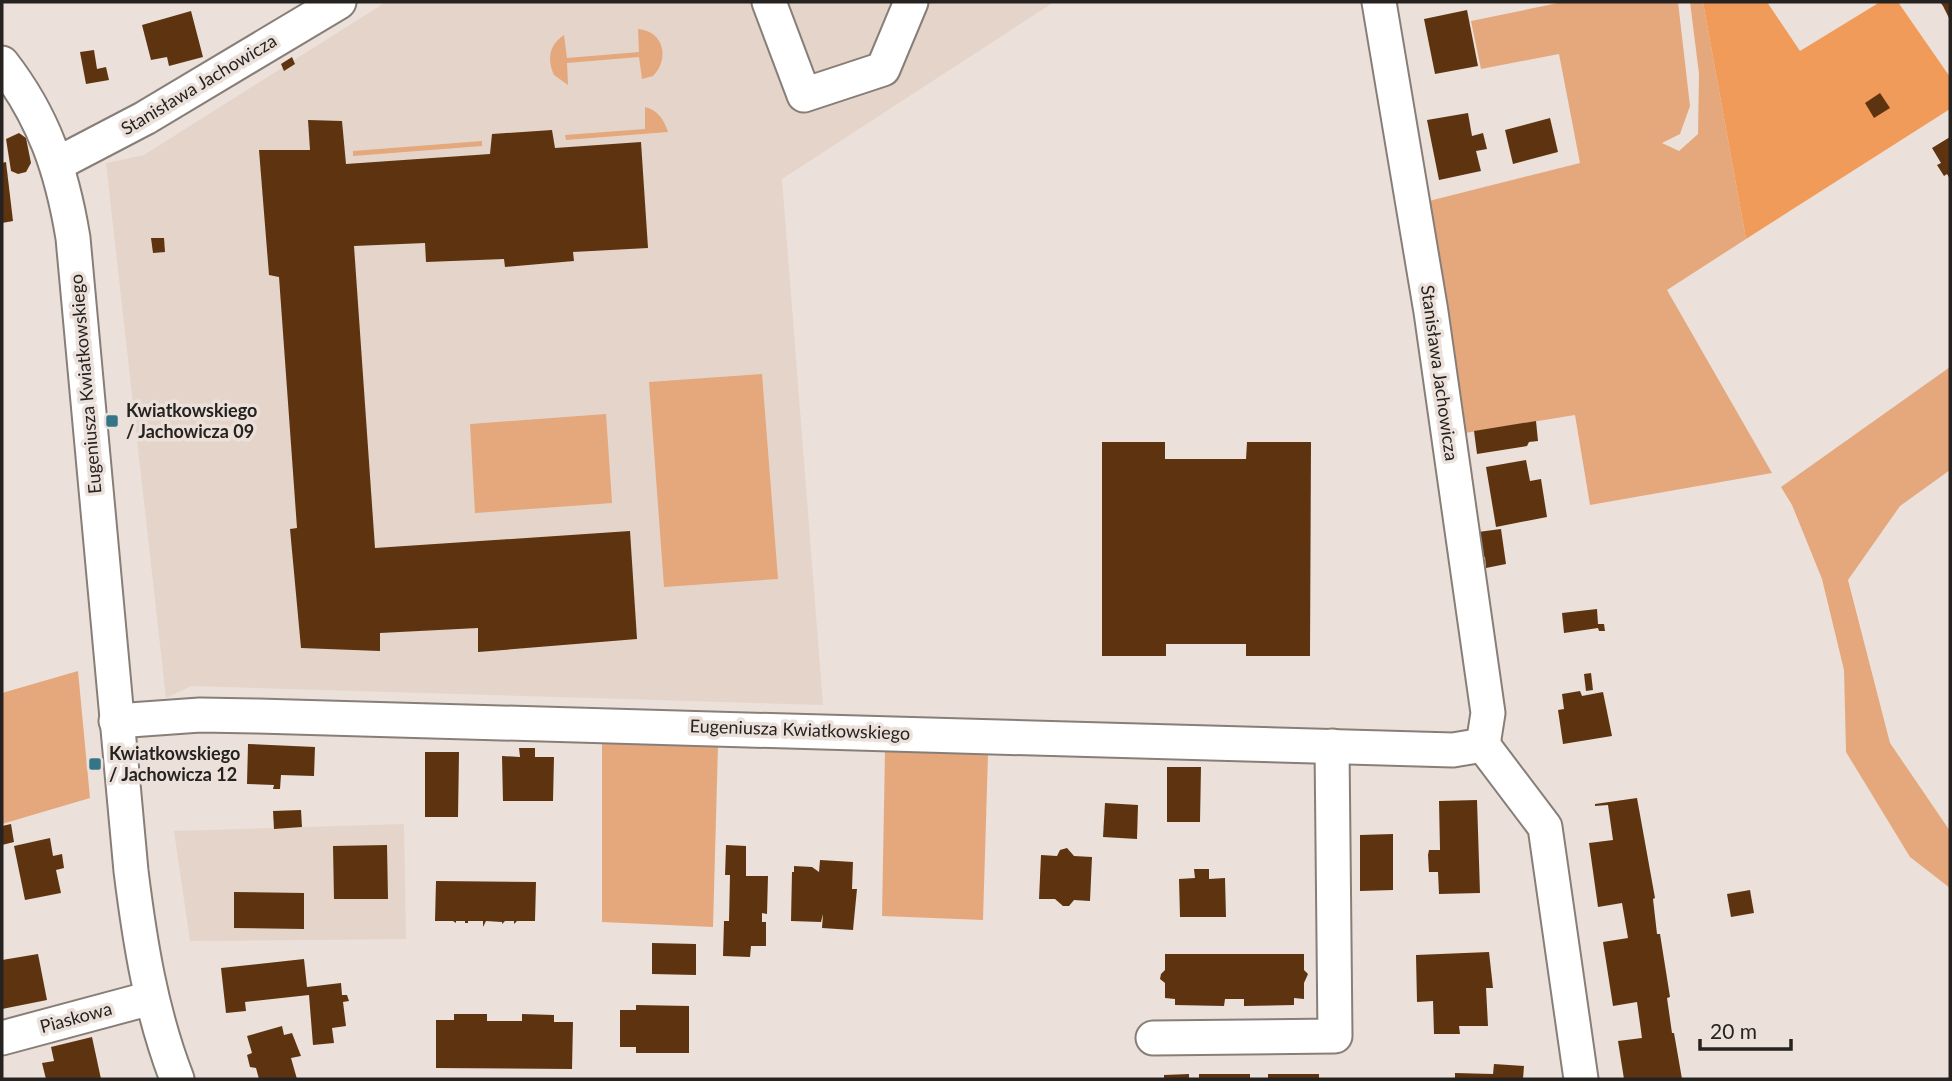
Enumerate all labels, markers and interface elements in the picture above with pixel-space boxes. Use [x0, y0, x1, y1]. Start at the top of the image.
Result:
street label: Stanisława Jachowicza [117, 29, 280, 139]
street label: Eugeniusza Kwiatkowskiego [64, 273, 106, 495]
street label: Stanisława Jachowicza [1417, 283, 1463, 462]
place label: Kwiatkowskiego / Jachowicza 09 [126, 399, 257, 442]
marker: Kwiatkowskiego / Jachowicza 09 [104, 413, 120, 429]
street label: Eugeniusza Kwiatkowskiego [689, 714, 911, 744]
place label: Kwiatkowskiego / Jachowicza 12 [109, 742, 240, 785]
marker: Kwiatkowskiego / Jachowicza 12 [87, 756, 103, 772]
street label: Piaskowa [37, 997, 114, 1037]
scale bar [1700, 1007, 1791, 1052]
text: 20 m [1710, 1018, 1757, 1043]

